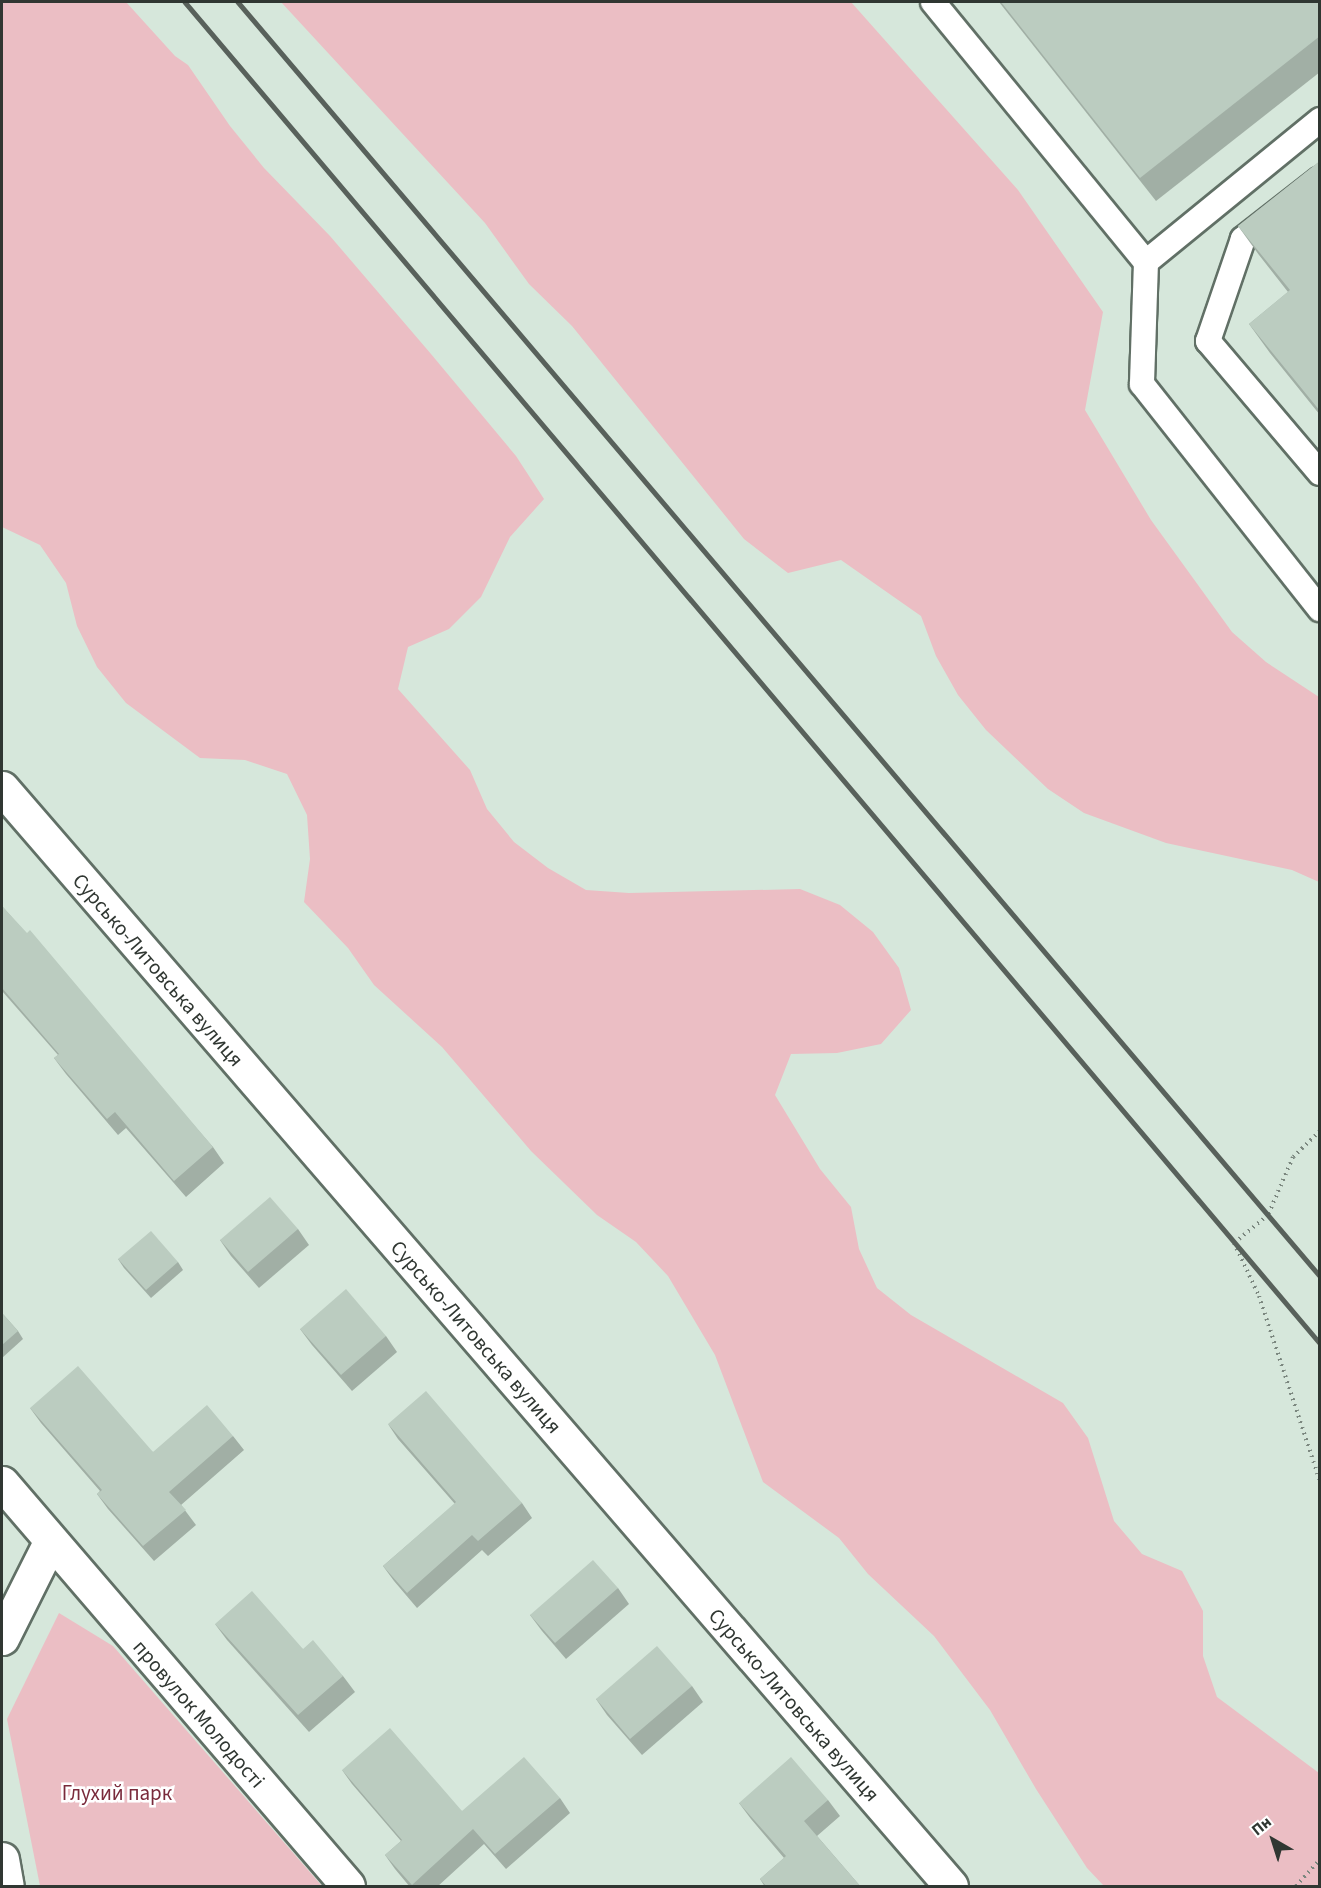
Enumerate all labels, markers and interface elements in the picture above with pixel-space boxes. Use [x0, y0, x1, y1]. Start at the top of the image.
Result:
street label: Сурсько-Литовська вулиця [67, 868, 249, 1072]
street label: Сурсько-Литовська вулиця [385, 1235, 567, 1439]
street label: Сурсько-Литовська вулиця [703, 1603, 885, 1807]
street label: провулок Молодості [128, 1635, 270, 1793]
park label: Глухий парк [62, 1780, 172, 1806]
north arrow [1243, 1810, 1303, 1870]
text: Пн [1247, 1811, 1276, 1841]

